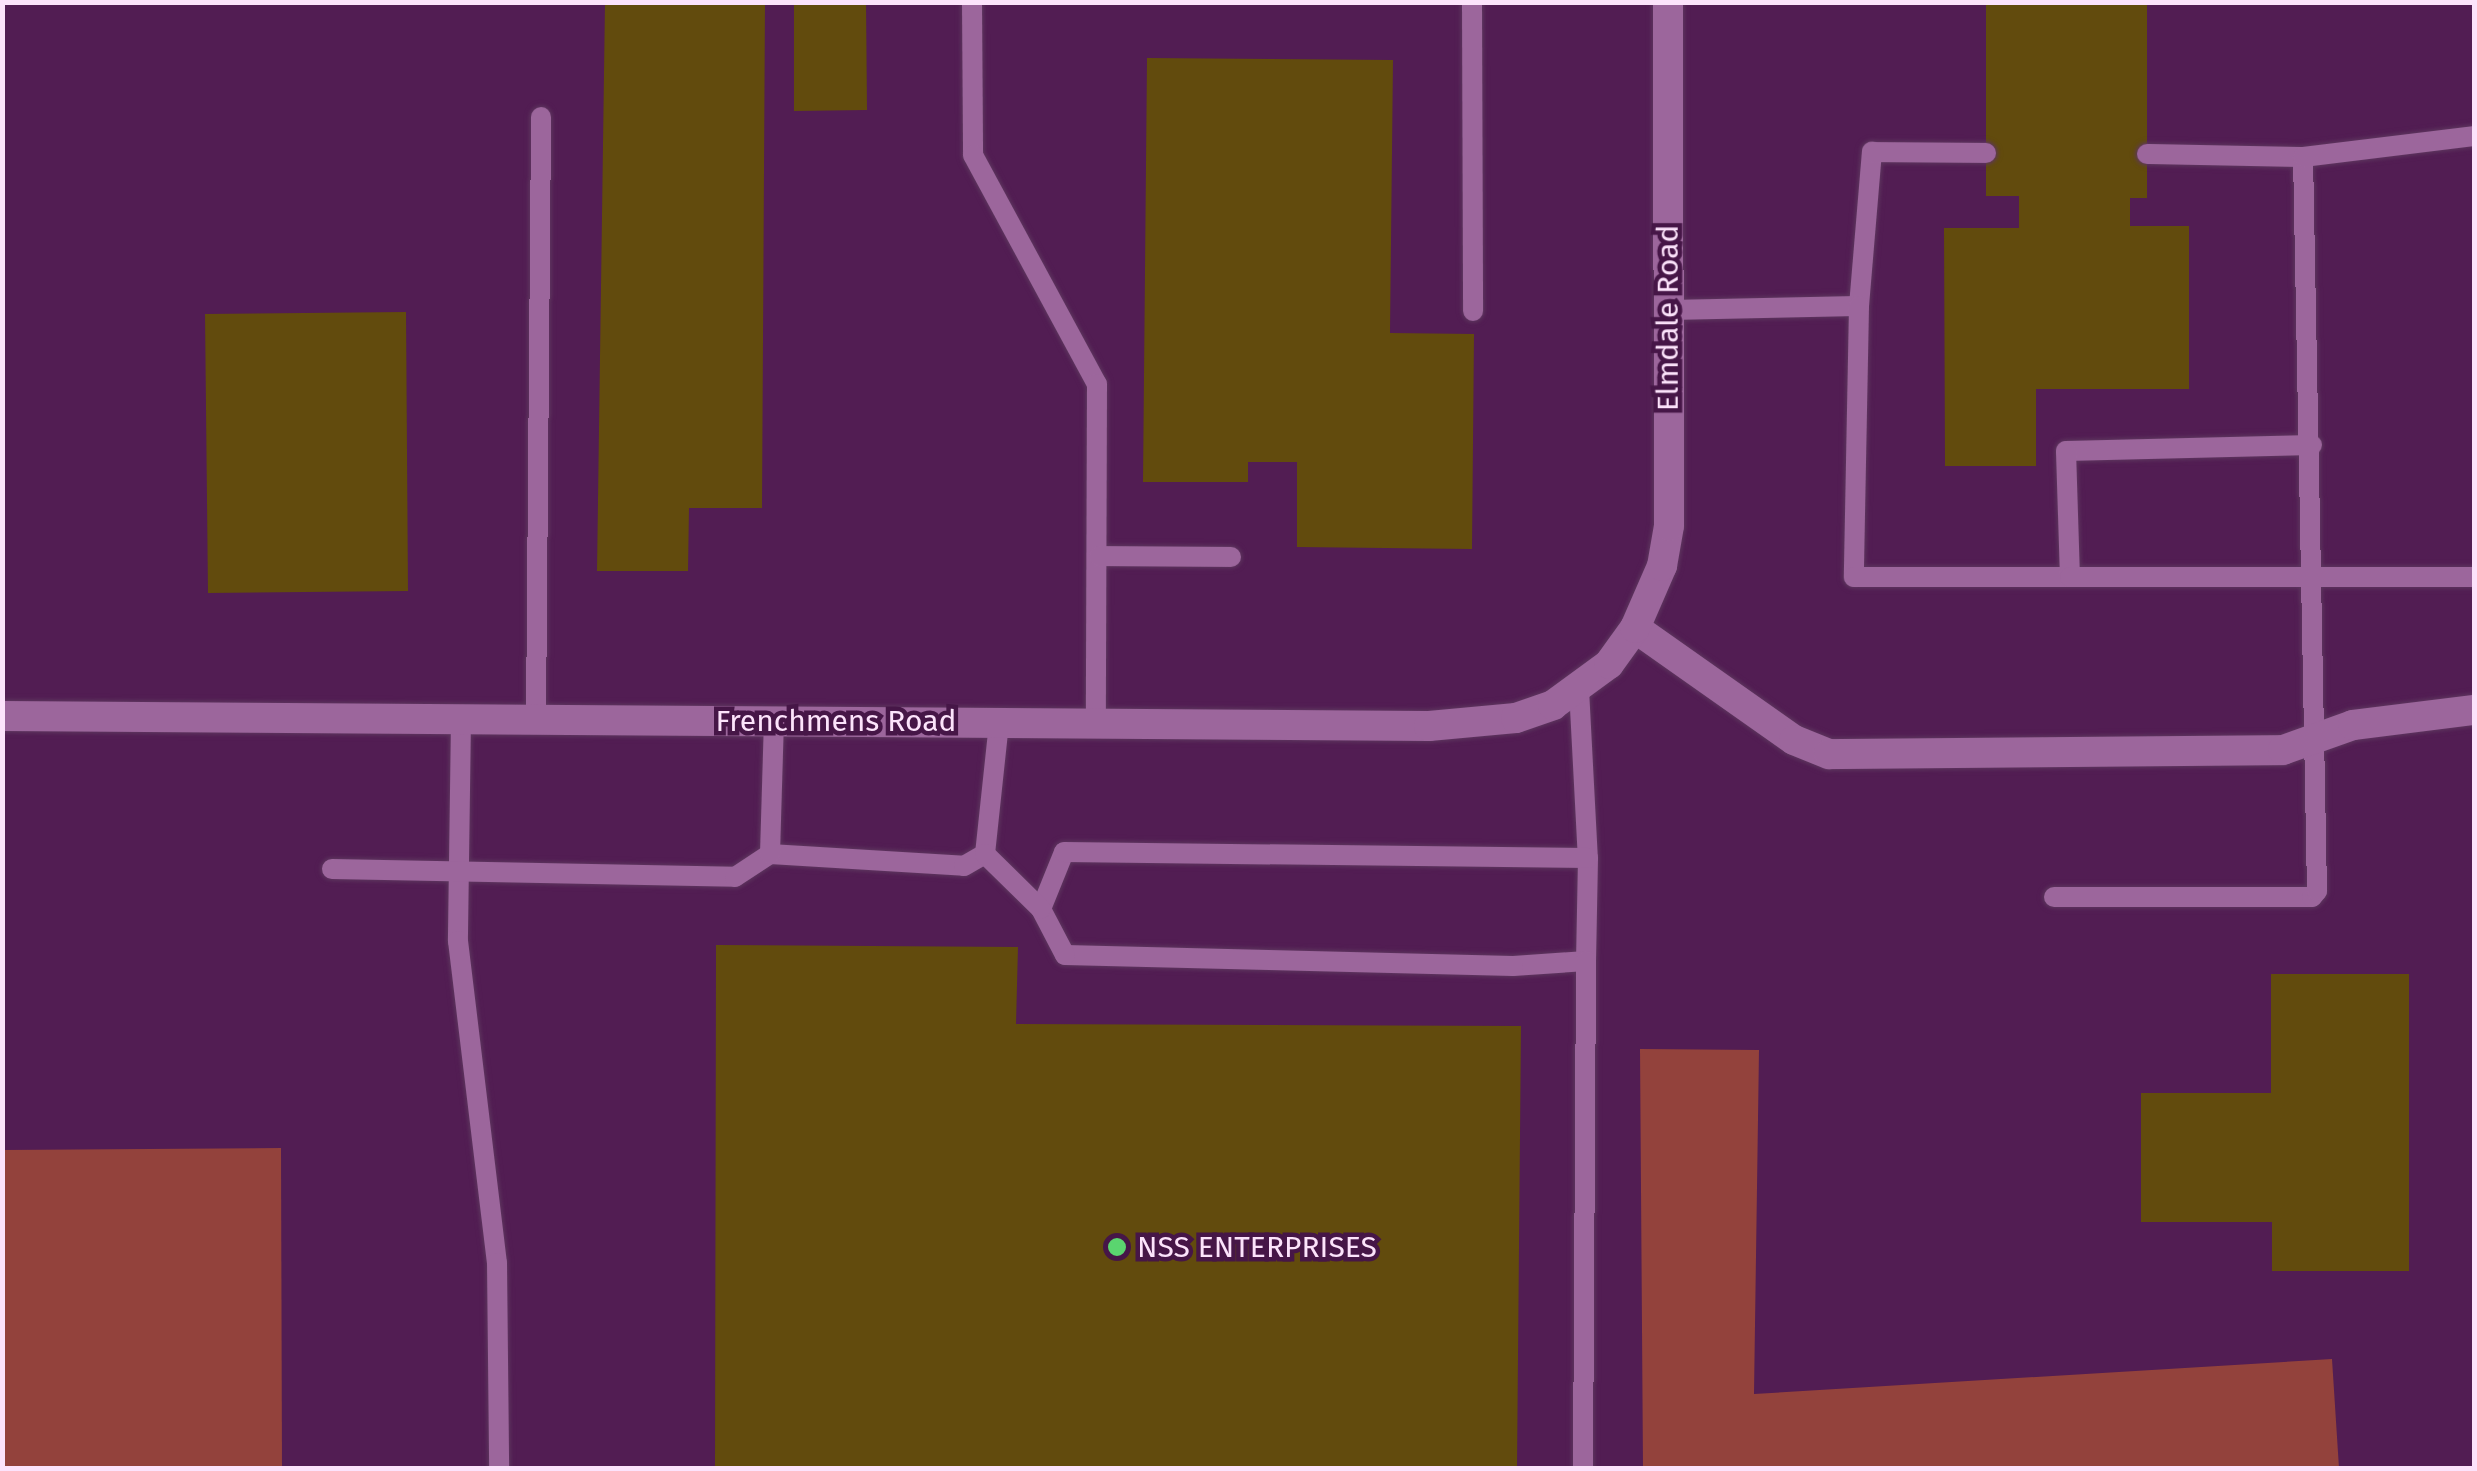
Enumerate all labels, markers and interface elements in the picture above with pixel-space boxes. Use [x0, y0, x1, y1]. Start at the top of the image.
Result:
street label: Elmdale Road [1650, 225, 1686, 411]
street label: Frenchmens Road [716, 703, 956, 739]
place label: NSS ENTERPRISES [1137, 1229, 1377, 1265]
marker: NSS ENTERPRISES [1106, 1236, 1128, 1258]

